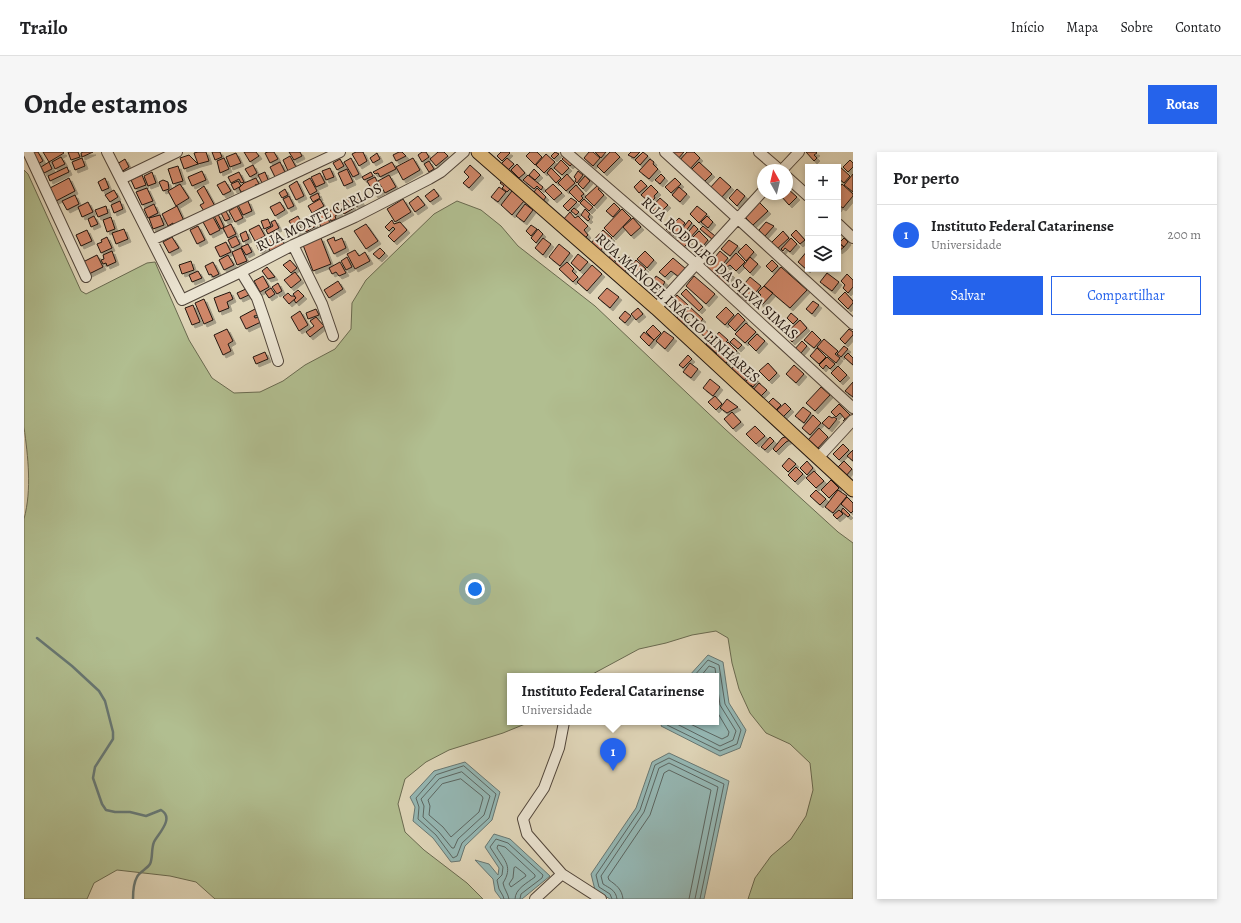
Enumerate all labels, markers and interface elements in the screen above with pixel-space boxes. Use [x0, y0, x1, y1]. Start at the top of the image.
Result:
text: Trailo [20, 15, 68, 41]
text: Início [1011, 18, 1044, 37]
text: Mapa [1066, 18, 1098, 37]
text: Sobre [1120, 18, 1153, 37]
text: Contato [1175, 18, 1221, 37]
text: Onde estamos [24, 85, 188, 123]
button: Rotas [1148, 85, 1217, 124]
north arrow [757, 164, 793, 200]
map controls [805, 164, 841, 272]
button: + [805, 164, 841, 200]
text: Por perto [893, 167, 959, 190]
street label: RUA MONTE CARLOS [253, 178, 385, 256]
street label: RUA RODOLFO DA SILVA SIMAS [637, 192, 803, 344]
button: − [805, 200, 841, 236]
text: Instituto Federal Catarinense [931, 216, 1114, 236]
text: 1 [904, 226, 908, 243]
text: 200 m [1168, 226, 1201, 243]
street label: RUA MANOEL INÁCIO LINHARES [591, 229, 765, 387]
button: layers [805, 236, 841, 272]
text: Universidade [931, 236, 1002, 253]
button: Salvar [893, 276, 1043, 315]
button: Compartilhar [1051, 276, 1201, 315]
your location [465, 579, 485, 599]
popup [507, 673, 719, 725]
text: Instituto Federal Catarinense [522, 681, 704, 701]
text: Universidade [522, 701, 592, 718]
pin: 1 [600, 738, 626, 771]

